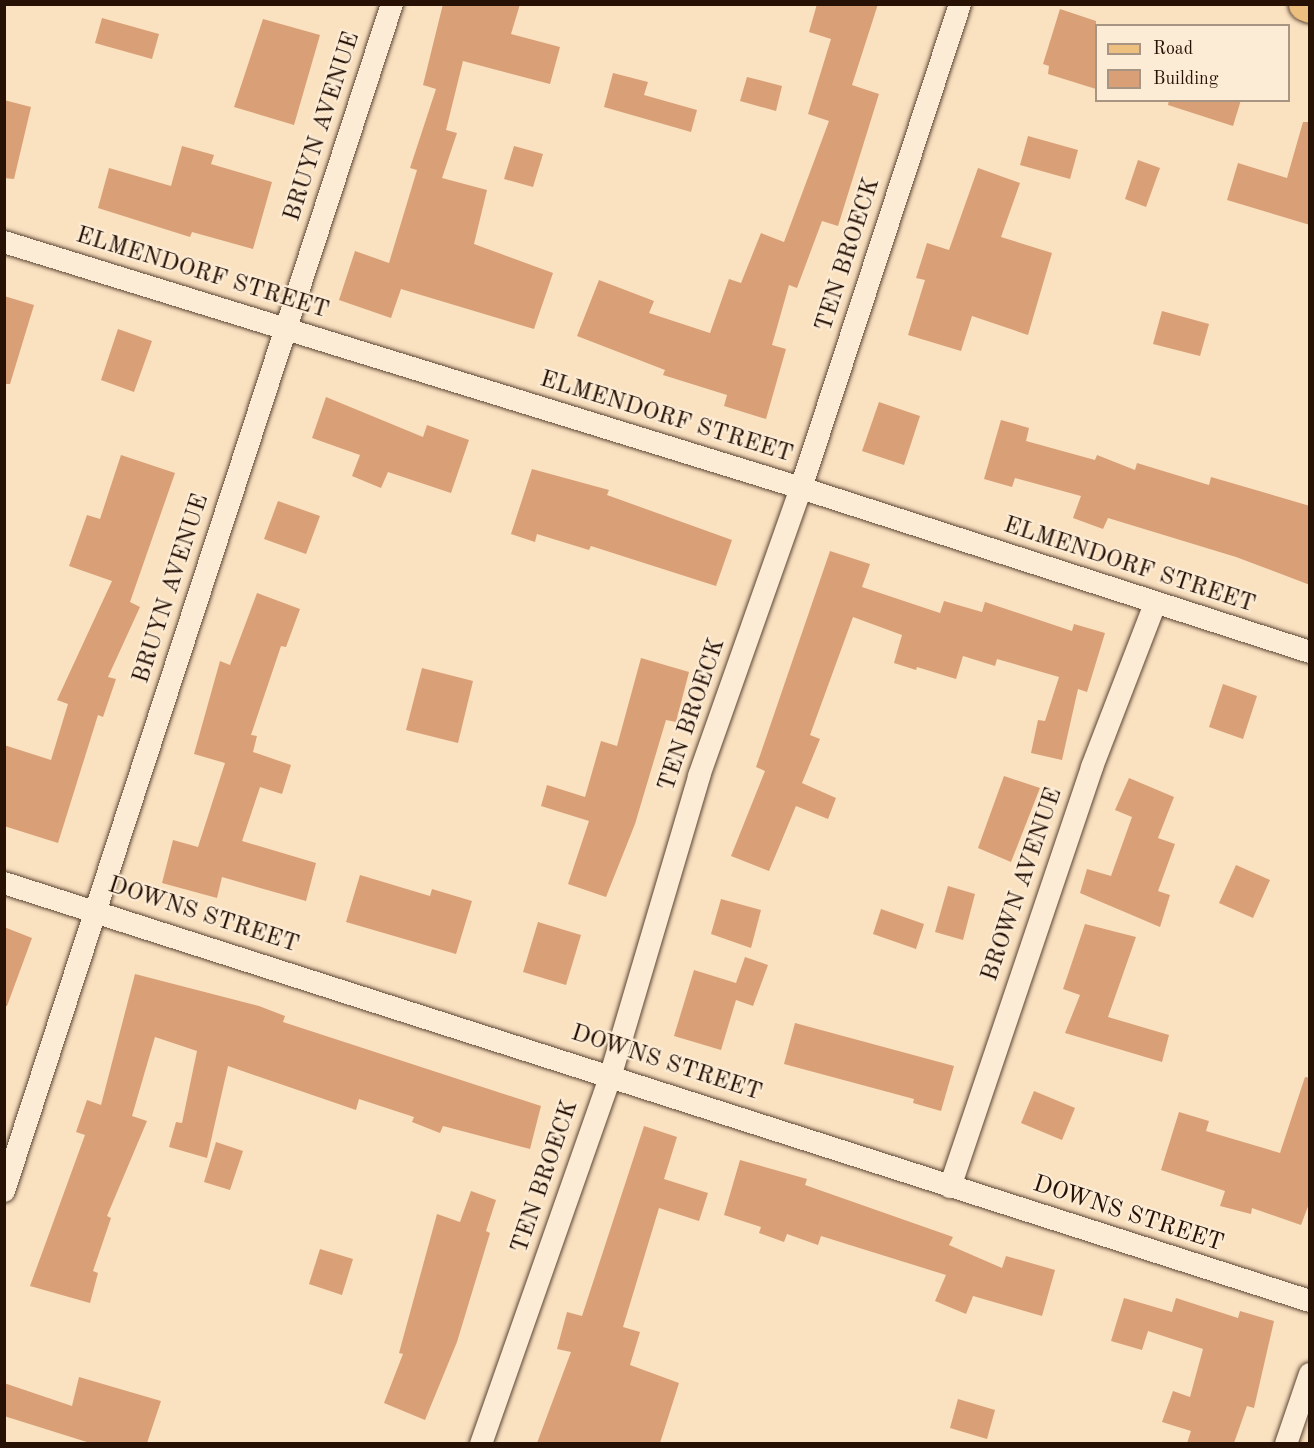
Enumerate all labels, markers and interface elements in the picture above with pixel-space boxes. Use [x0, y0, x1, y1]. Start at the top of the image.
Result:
legend [1095, 24, 1290, 102]
street label: BRUYN AVENUE [279, 29, 367, 225]
text: Road [1153, 40, 1193, 58]
text: Building [1153, 70, 1218, 88]
street label: TEN BROECK [811, 174, 887, 336]
street label: ELMENDORF STREET [72, 222, 332, 326]
street label: ELMENDORF STREET [536, 366, 796, 470]
street label: BRUYN AVENUE [128, 491, 216, 687]
street label: ELMENDORF STREET [1000, 512, 1258, 620]
street label: TEN BROECK [653, 635, 733, 795]
street label: BROWN AVENUE [976, 784, 1070, 986]
street label: DOWNS STREET [104, 872, 302, 960]
street label: DOWNS STREET [567, 1020, 765, 1108]
street label: TEN BROECK [506, 1097, 586, 1257]
street label: DOWNS STREET [1029, 1171, 1227, 1259]

